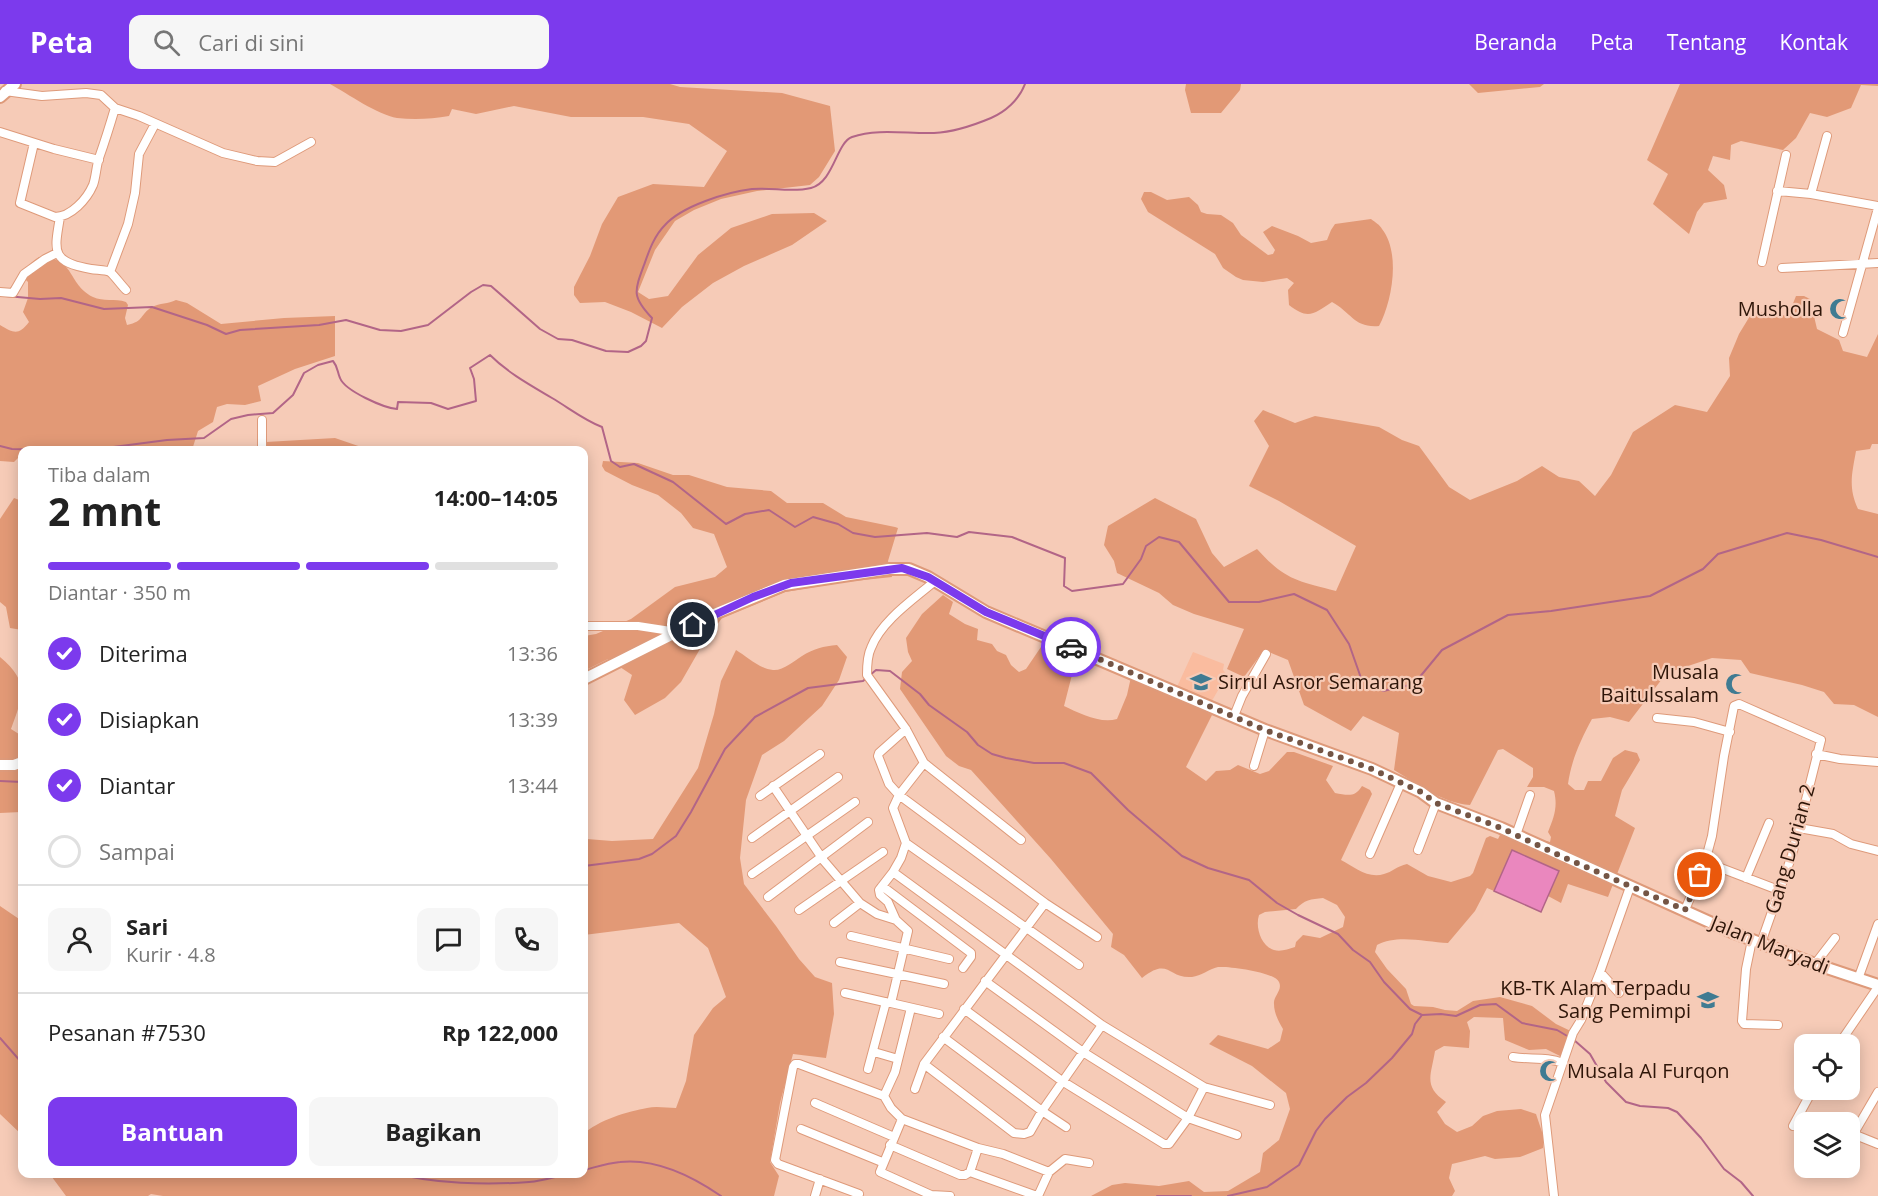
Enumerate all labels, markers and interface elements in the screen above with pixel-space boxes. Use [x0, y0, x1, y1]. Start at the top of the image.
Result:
search box [129, 15, 549, 69]
text: Peta [30, 23, 93, 61]
icon: search [150, 26, 183, 59]
text: Cari di sini [198, 27, 304, 57]
text: Beranda [1474, 28, 1557, 56]
text: Peta [1590, 28, 1634, 56]
text: Tentang [1667, 28, 1746, 56]
text: Kontak [1779, 28, 1848, 56]
place label: Musholla [1738, 295, 1823, 322]
mosque icon: Musholla [1828, 297, 1852, 321]
text: Tiba dalam [48, 461, 151, 488]
text: 14:00–14:05 [434, 482, 558, 512]
text: 2 mnt [48, 484, 161, 537]
text: Diantar · 350 m [48, 579, 191, 606]
pin [667, 599, 718, 650]
icon: home [676, 608, 709, 641]
courier [1041, 617, 1101, 677]
icon: car [1055, 631, 1088, 664]
icon: check [48, 637, 81, 670]
text: Diterima [99, 638, 188, 668]
text: 13:36 [507, 640, 558, 667]
place label: Musala Baitulssalam [1601, 658, 1719, 708]
place label: Sirrul Asror Semarang [1218, 668, 1423, 695]
school or university icon: Sirrul Asror Semarang [1189, 670, 1213, 694]
mosque icon: Musala Baitulssalam [1724, 672, 1748, 696]
icon: check [48, 703, 81, 736]
text: Disiapkan [99, 704, 200, 734]
text: 13:39 [507, 706, 558, 733]
icon: check [48, 769, 81, 802]
text: Diantar [99, 770, 175, 800]
text: 13:44 [507, 772, 558, 799]
street label: Gang Durian 2 [1758, 781, 1821, 917]
text: Sampai [99, 836, 175, 866]
pin [1674, 849, 1725, 900]
icon: bag [1683, 858, 1716, 891]
button: person [48, 908, 111, 971]
button: chat [417, 908, 480, 971]
button: phone [495, 908, 558, 971]
street label: Jalan Maryadi [1705, 908, 1834, 981]
text: Sari [126, 911, 168, 941]
text: Kurir · 4.8 [126, 941, 216, 968]
place label: KB-TK Alam Terpadu Sang Pemimpi [1500, 974, 1691, 1024]
school or university icon: KB-TK Alam Terpadu Sang Pemimpi [1696, 988, 1720, 1012]
text: Pesanan #7530 [48, 1017, 206, 1047]
text: Rp 122,000 [442, 1017, 558, 1047]
map controls [1794, 1034, 1860, 1178]
button: locate [1794, 1034, 1860, 1100]
place label: Musala Al Furqon [1567, 1057, 1729, 1084]
mosque icon: Musala Al Furqon [1538, 1059, 1562, 1083]
button: Bantuan [48, 1097, 297, 1166]
button: Bagikan [309, 1097, 558, 1166]
button: layers [1794, 1112, 1860, 1178]

